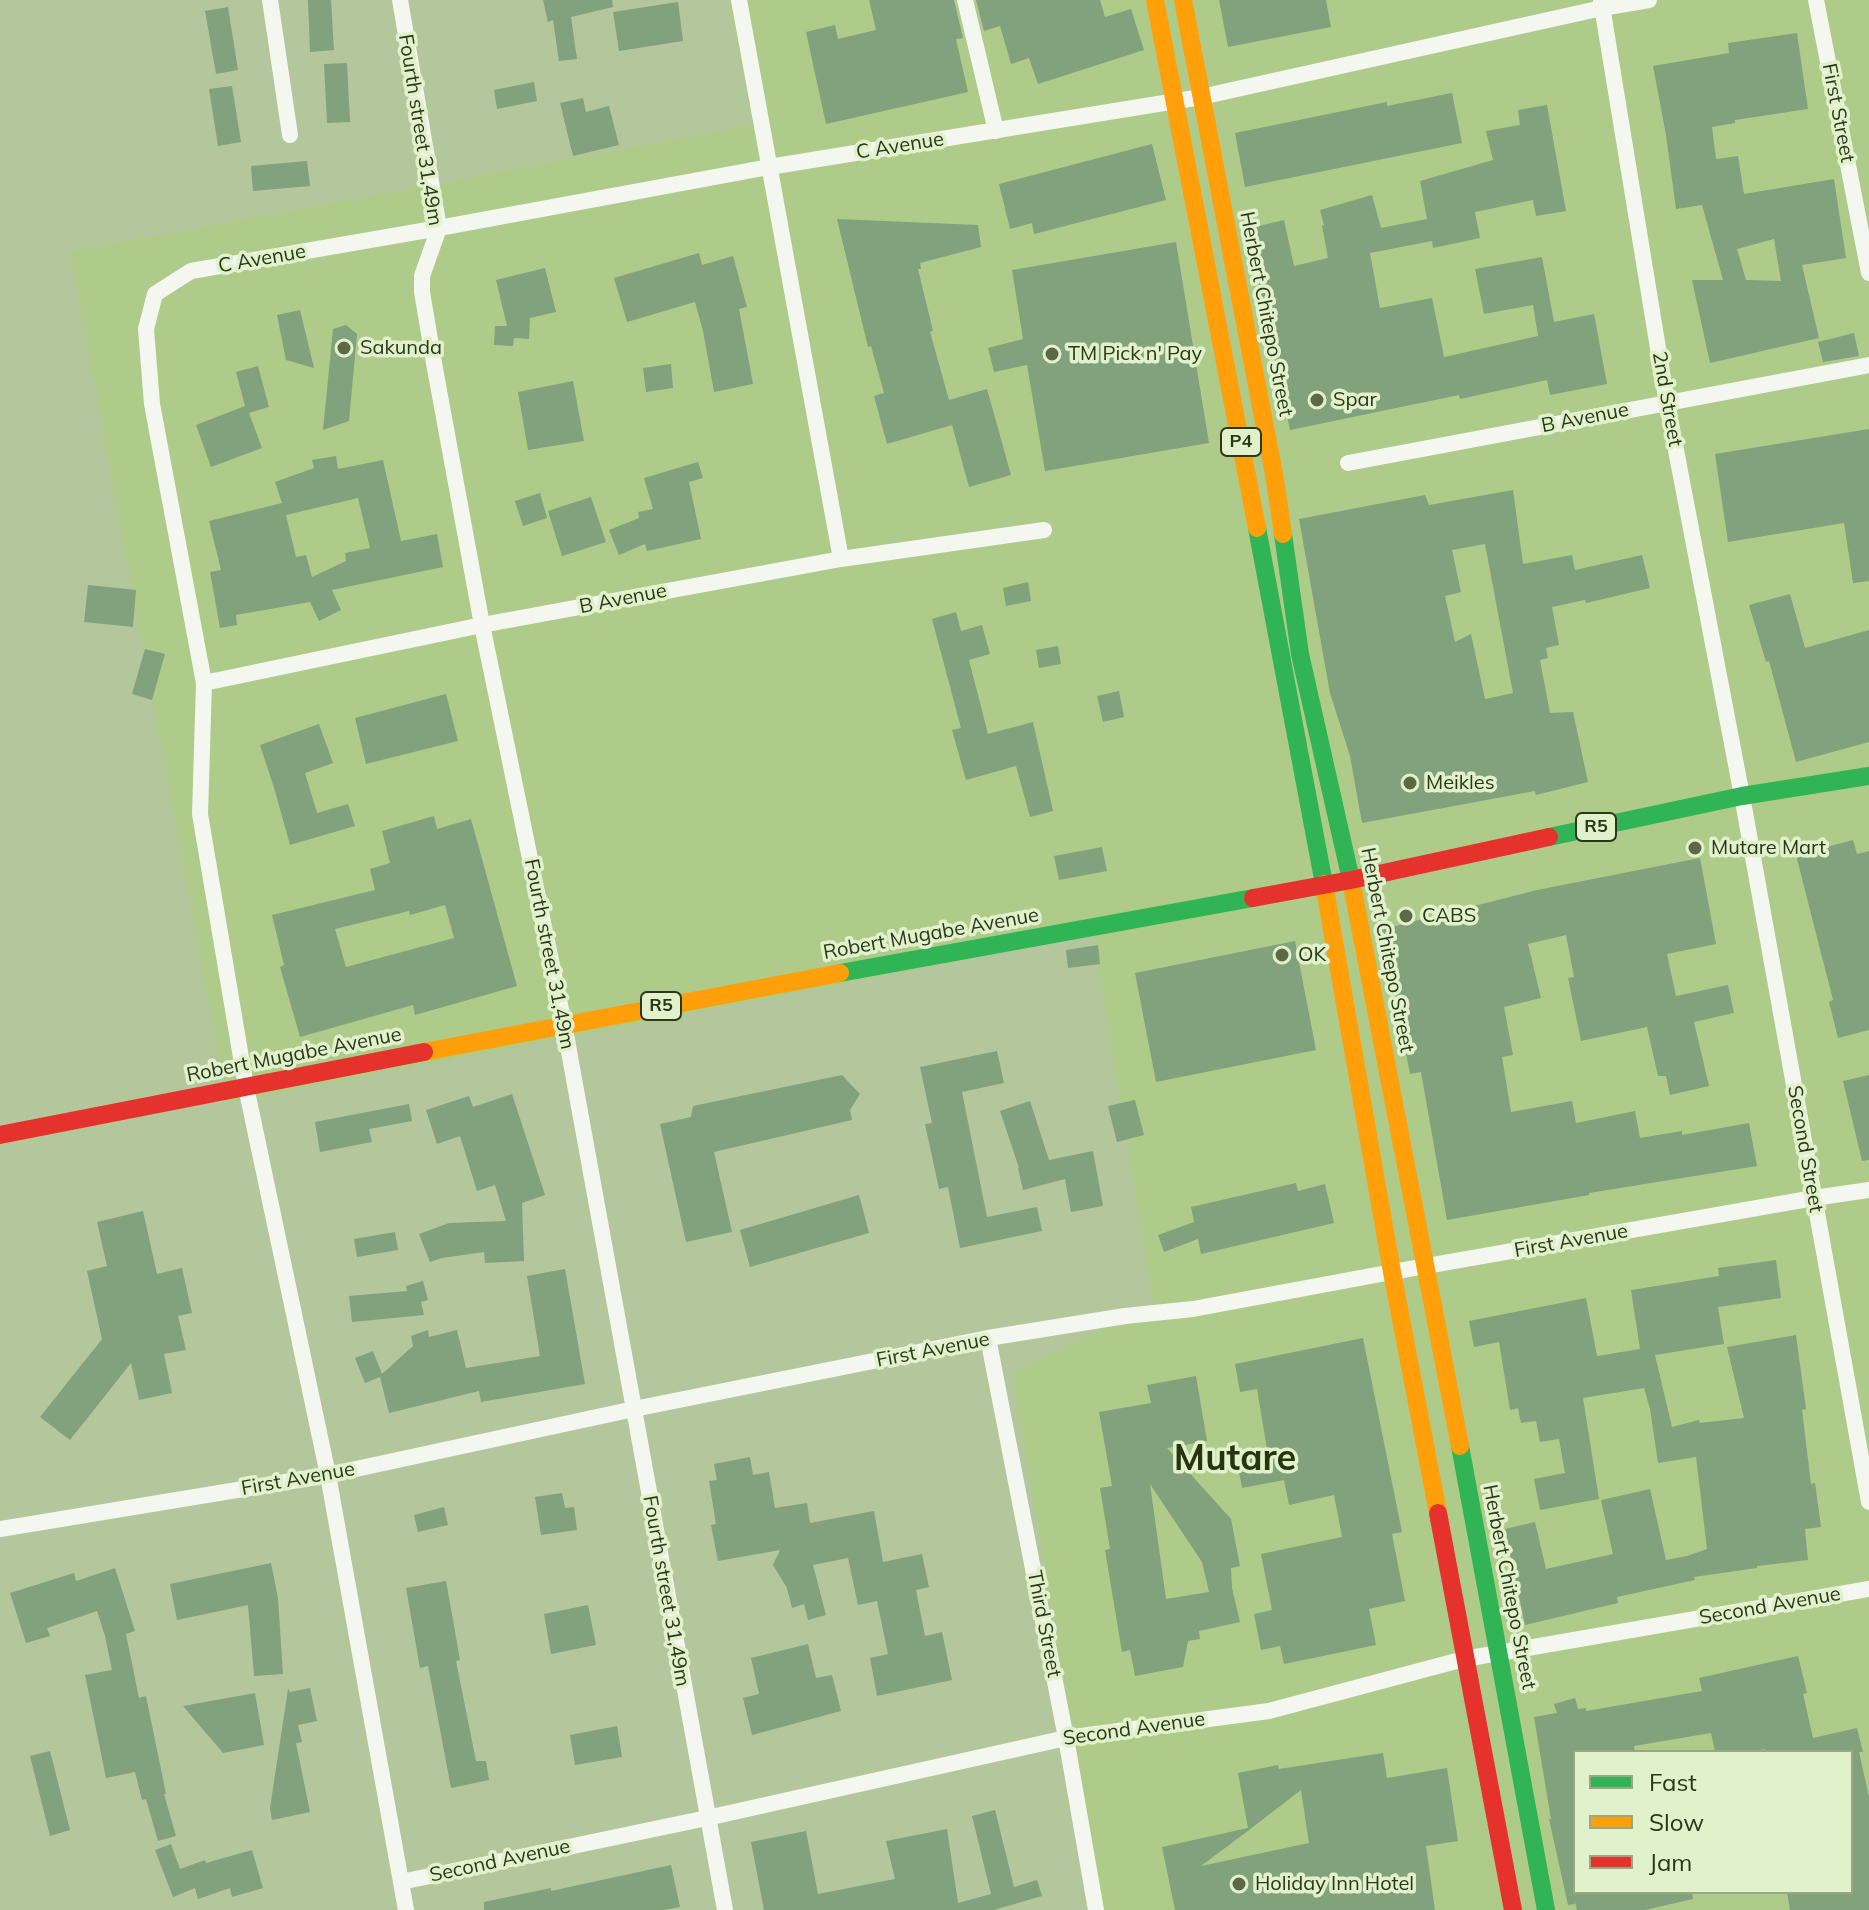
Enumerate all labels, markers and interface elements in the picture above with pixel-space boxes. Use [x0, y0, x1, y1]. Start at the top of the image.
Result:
street label: Fourth street 31,49m [393, 33, 447, 227]
street label: First Street [1817, 61, 1859, 165]
street label: C Avenue [854, 127, 946, 165]
street label: Herbert Chitepo Street [1234, 210, 1298, 418]
street label: C Avenue [216, 239, 308, 279]
place label: Sakunda [360, 336, 442, 360]
marker: Sakunda [335, 339, 353, 357]
place label: TM Pick n' Pay [1068, 342, 1202, 366]
marker: TM Pick n' Pay [1043, 345, 1061, 363]
street label: 2nd Street [1647, 350, 1687, 448]
place label: Spar [1333, 388, 1377, 412]
marker: Spar [1308, 391, 1326, 409]
street label: B Avenue [1539, 398, 1631, 438]
road number: P4 [1221, 428, 1261, 456]
street label: B Avenue [577, 579, 669, 619]
place label: Meikles [1426, 771, 1495, 795]
marker: Meikles [1401, 774, 1419, 792]
road number: R5 [1576, 813, 1616, 841]
place label: Mutare Mart [1711, 836, 1826, 860]
marker: Mutare Mart [1686, 839, 1704, 857]
street label: Herbert Chitepo Street [1355, 846, 1419, 1054]
street label: Fourth street 31,49m [519, 857, 579, 1051]
street label: Robert Mugabe Avenue [821, 903, 1041, 965]
place label: CABS [1422, 904, 1476, 928]
marker: CABS [1397, 907, 1415, 925]
place label: OK [1298, 943, 1326, 967]
marker: OK [1273, 946, 1291, 964]
road number: R5 [641, 992, 681, 1020]
street label: Robert Mugabe Avenue [184, 1022, 404, 1088]
street label: Second Street [1782, 1084, 1828, 1214]
street label: First Avenue [1512, 1219, 1630, 1263]
street label: First Avenue [874, 1327, 992, 1373]
district label: Mutare [1174, 1437, 1296, 1481]
street label: First Avenue [239, 1457, 357, 1501]
street label: Herbert Chitepo Street [1477, 1483, 1541, 1691]
street label: Fourth street 31,49m [637, 1494, 695, 1688]
street label: Third Street [1022, 1569, 1066, 1679]
street label: Second Avenue [1697, 1582, 1843, 1630]
street label: Second Avenue [1061, 1707, 1207, 1751]
legend [1573, 1750, 1853, 1894]
text: Fast [1649, 1767, 1697, 1797]
text: Slow [1649, 1807, 1704, 1837]
street label: Second Avenue [428, 1834, 572, 1888]
text: Jam [1649, 1847, 1692, 1877]
place label: Holiday Inn Hotel [1255, 1872, 1414, 1896]
marker: Holiday Inn Hotel [1230, 1875, 1248, 1893]

